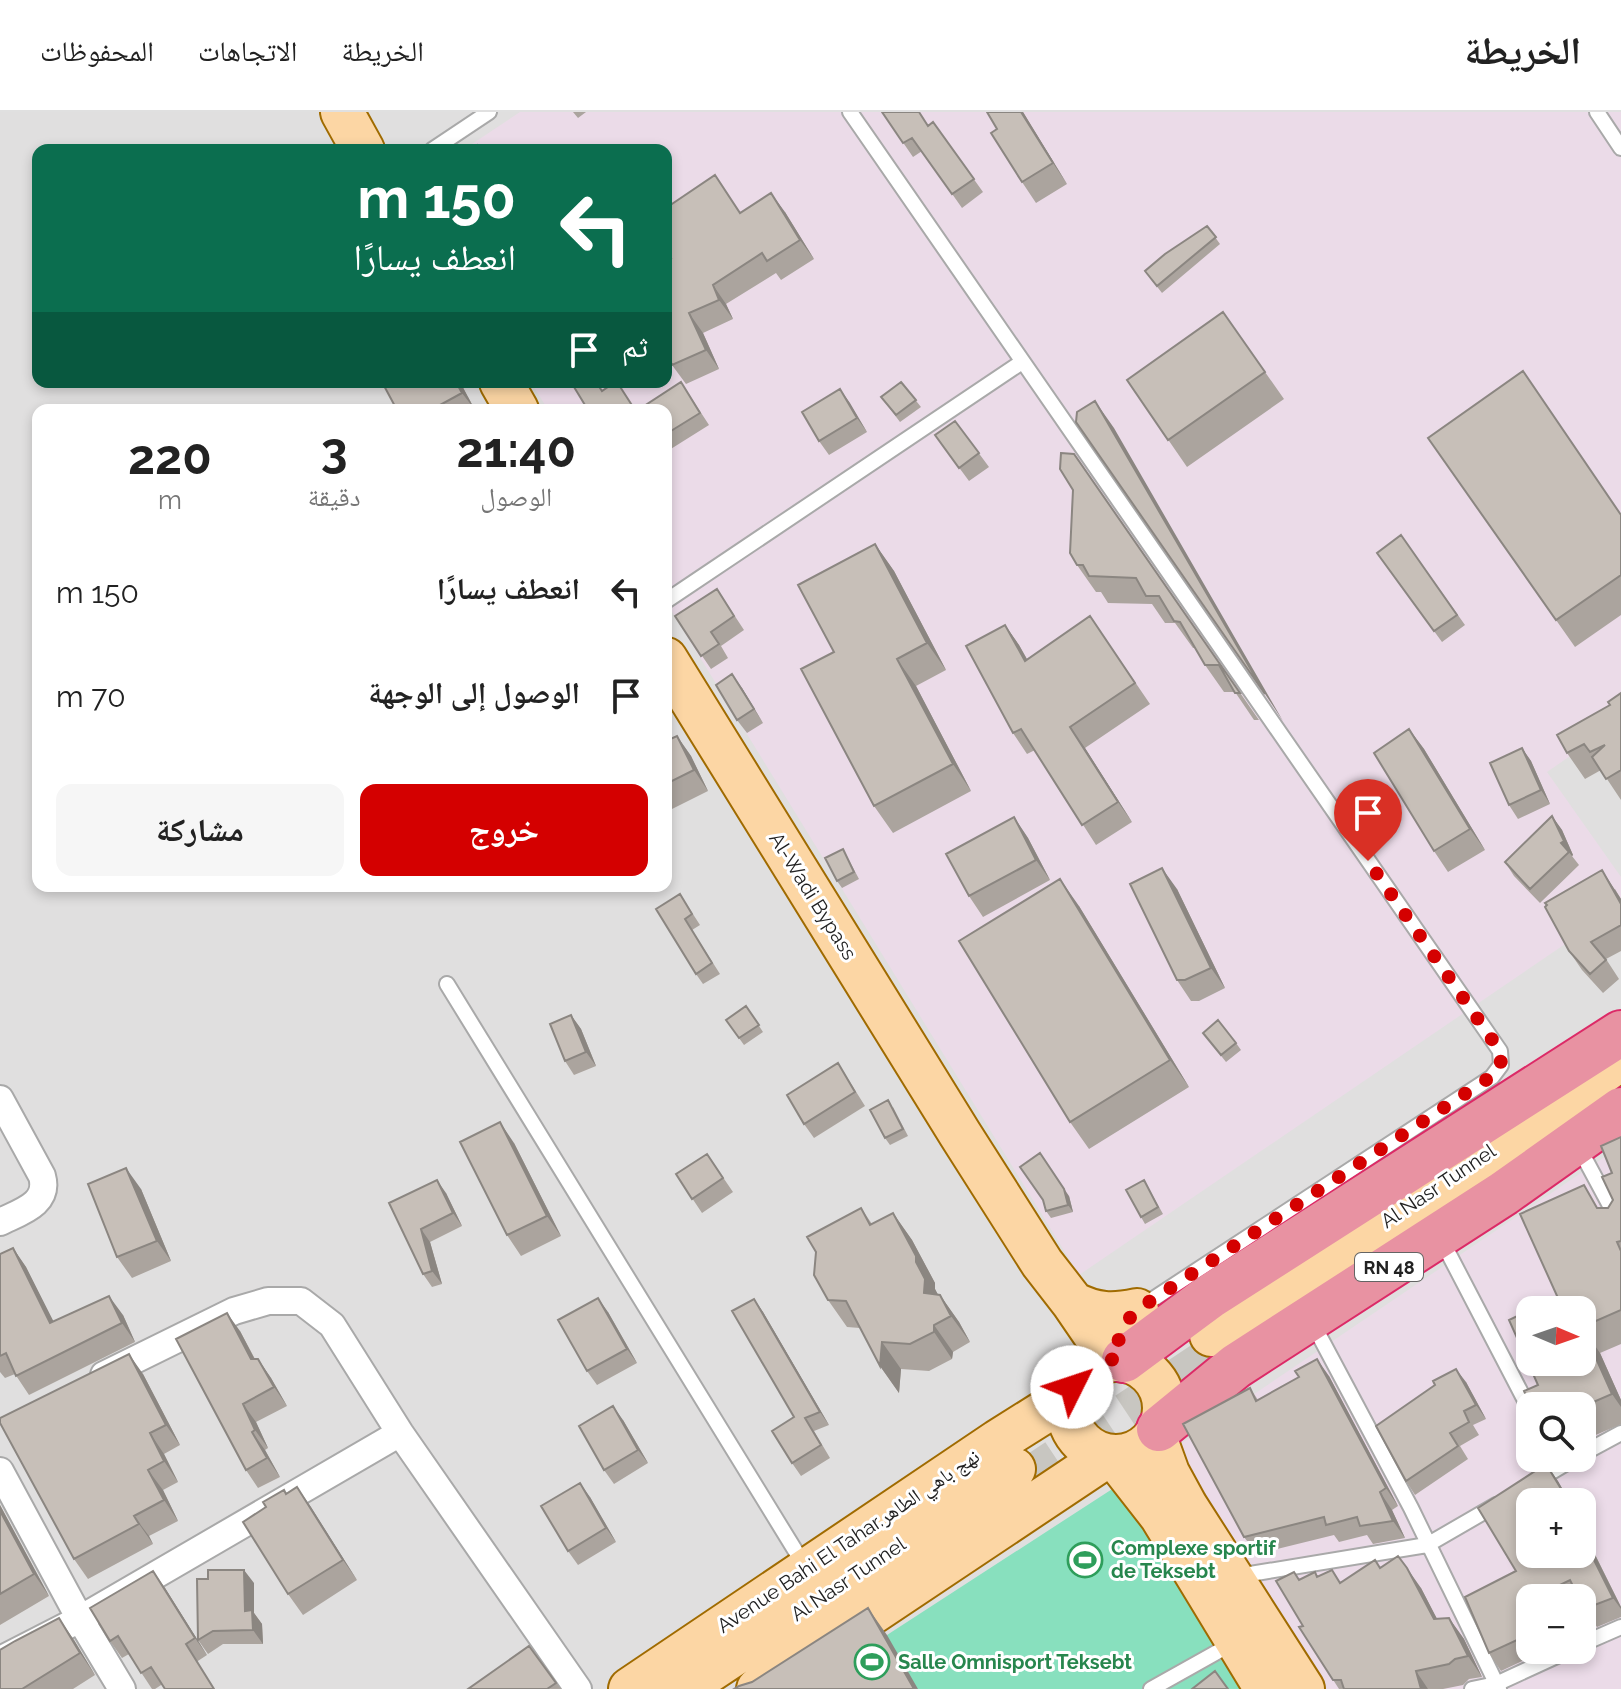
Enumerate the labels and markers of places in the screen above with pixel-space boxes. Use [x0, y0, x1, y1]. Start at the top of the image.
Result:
pin [1334, 779, 1402, 861]
place label: Complexe sportif de Teksebt [1111, 1536, 1276, 1583]
sports icon: Complexe sportif de Teksebt [1066, 1541, 1104, 1579]
sports icon: Salle Omnisport Teksebt [853, 1643, 891, 1681]
place label: Salle Omnisport Teksebt [898, 1650, 1132, 1674]

